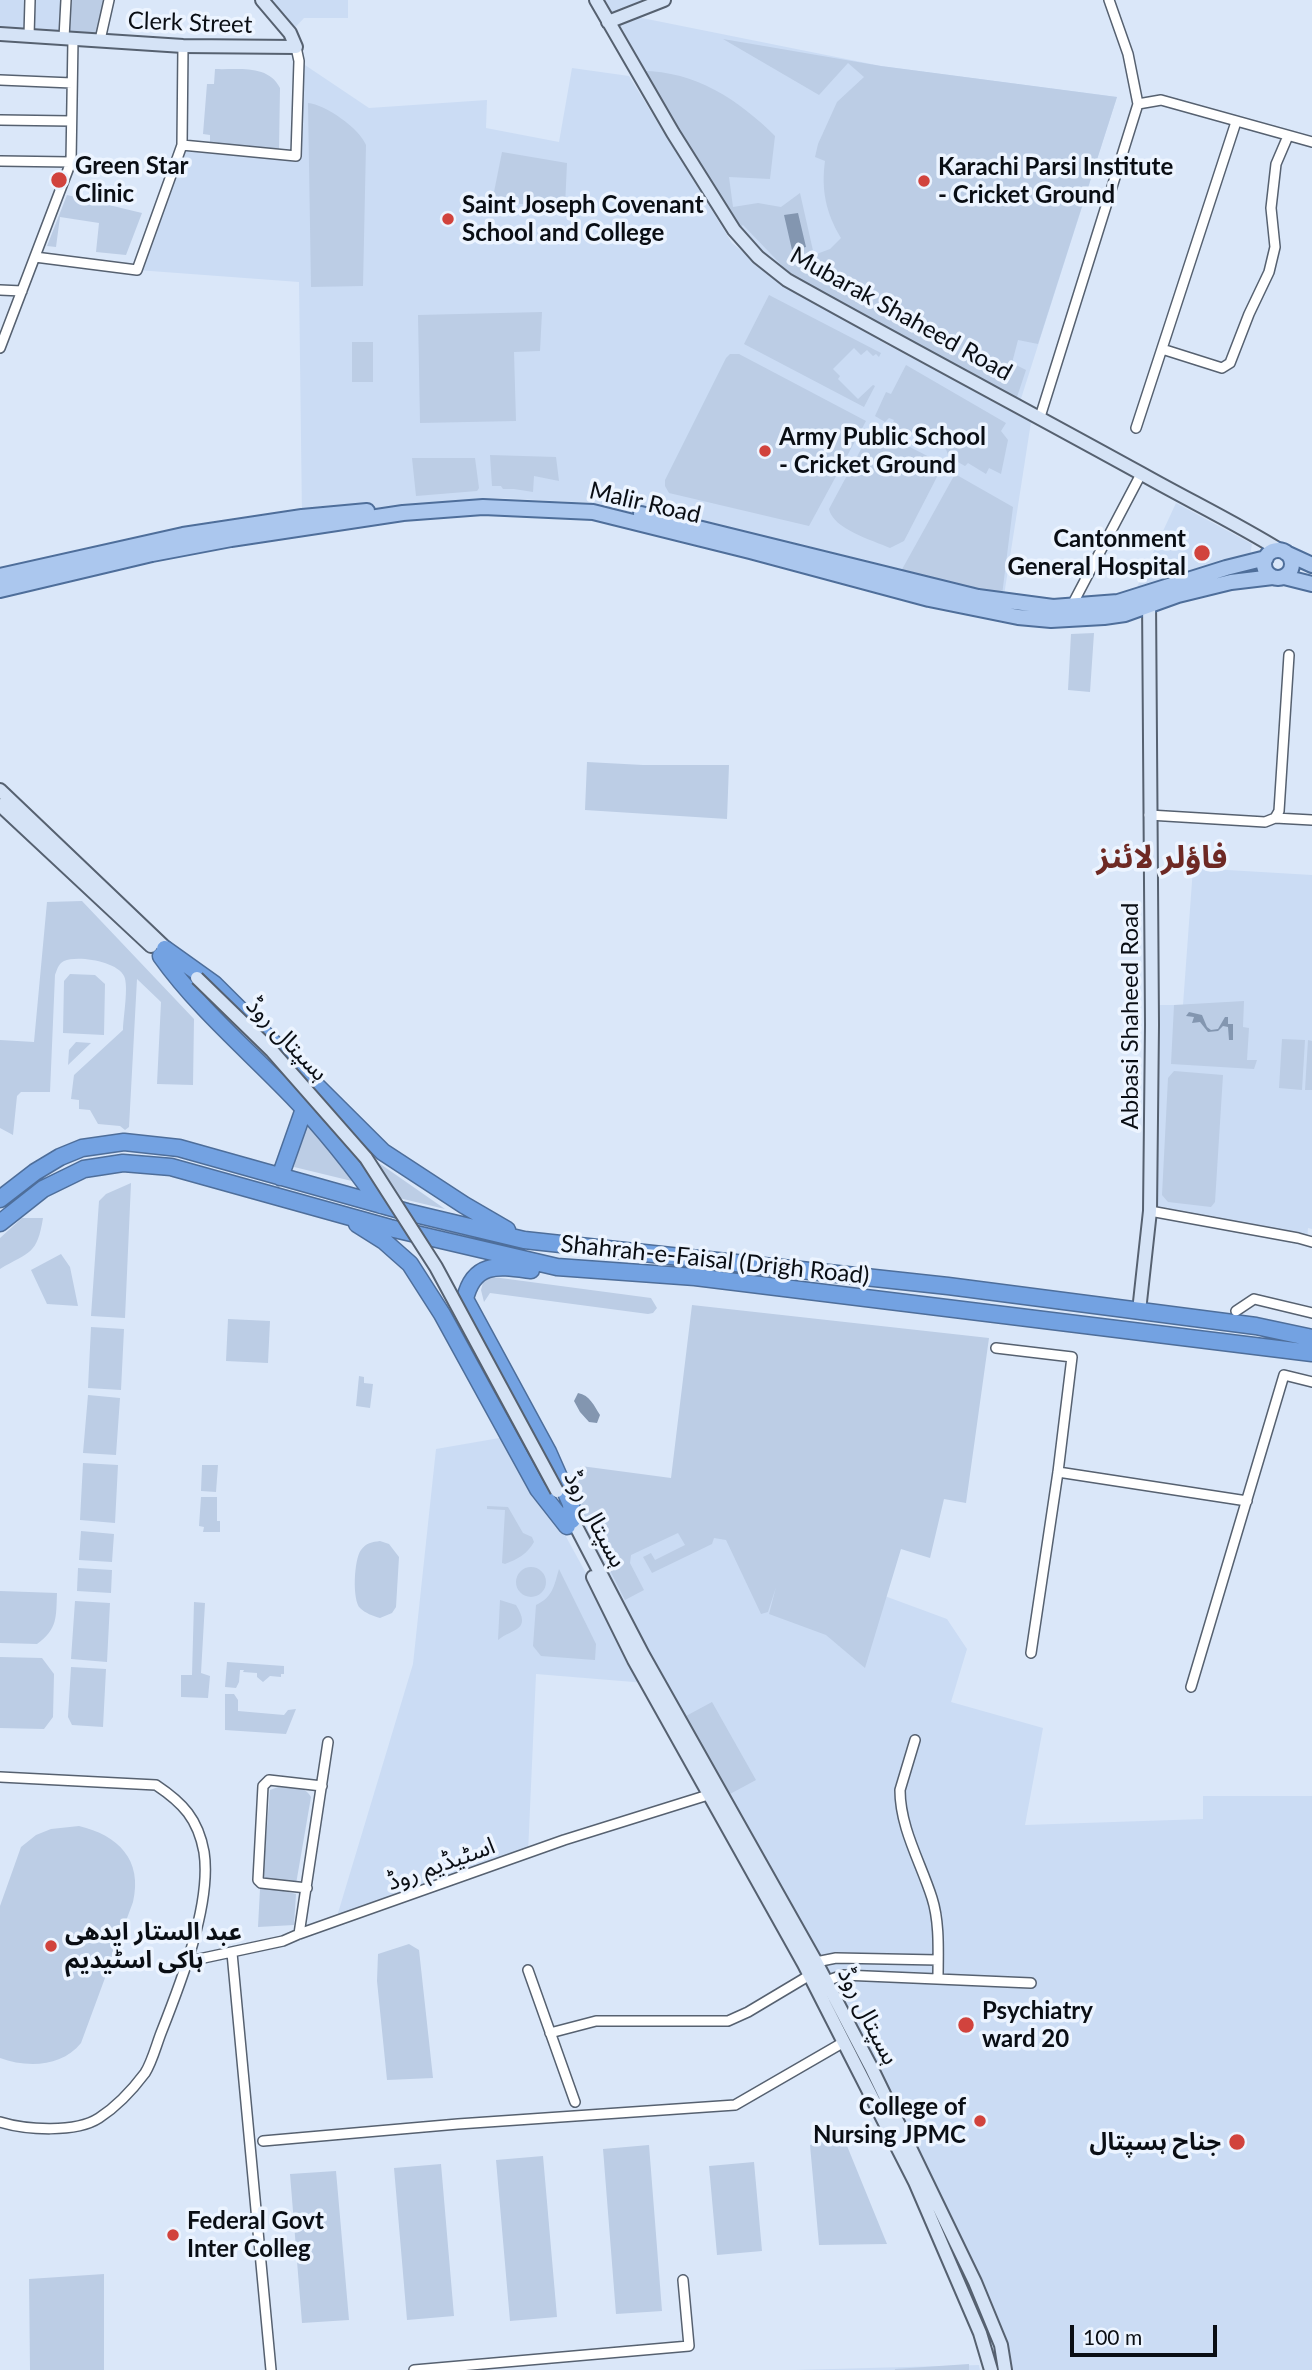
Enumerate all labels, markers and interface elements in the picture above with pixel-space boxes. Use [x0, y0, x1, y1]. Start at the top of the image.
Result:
street label: Clerk Street [127, 6, 253, 40]
place label: Green Star Clinic [75, 152, 189, 208]
place label: Karachi Parsi Institute - Cricket Ground [938, 153, 1173, 209]
marker: Green Star Clinic [49, 170, 69, 190]
marker: Karachi Parsi Institute - Cricket Ground [916, 173, 932, 189]
place label: Saint Joseph Covenant School and College [462, 191, 704, 247]
marker: Saint Joseph Covenant School and College [440, 211, 456, 227]
street label: Mubarak Shaheed Road [785, 241, 1017, 387]
place label: Army Public School - Cricket Ground [779, 423, 986, 479]
marker: Army Public School - Cricket Ground [757, 443, 773, 459]
street label: Malir Road [587, 476, 703, 530]
place label: Cantonment General Hospital [1008, 525, 1186, 581]
marker: Cantonment General Hospital [1192, 543, 1212, 563]
district label: فاؤلر لائنز [1096, 839, 1228, 877]
street label: Abbasi Shaheed Road [1116, 903, 1144, 1129]
street label: ہسپتال روڈ [240, 991, 334, 1087]
street label: Shahrah-e-Faisal (Drigh Road) [559, 1229, 871, 1291]
street label: ہسپتال روڈ [558, 1466, 632, 1572]
street label: اسٹیڈیم روڈ [383, 1831, 499, 1897]
place label: عبد الستار ایدھی ہاکی اسٹیدیم [65, 1918, 242, 1974]
marker: عبد الستار ایدھی ہاکی اسٹیدیم [43, 1938, 59, 1954]
street label: ہسپتال روڈ [831, 1962, 905, 2070]
place label: Psychiatry ward 20 [982, 1997, 1093, 2053]
marker: Psychiatry ward 20 [956, 2015, 976, 2035]
place label: College of Nursing JPMC [813, 2093, 966, 2149]
marker: College of Nursing JPMC [972, 2113, 988, 2129]
place label: جناح ہسپتال [1090, 2128, 1221, 2156]
marker: جناح ہسپتال [1227, 2132, 1247, 2152]
place label: Federal Govt Inter Colleg [187, 2207, 324, 2263]
marker: Federal Govt Inter Colleg [165, 2227, 181, 2243]
scale bar [1074, 2310, 1221, 2354]
text: 100 m [1083, 2324, 1142, 2349]

